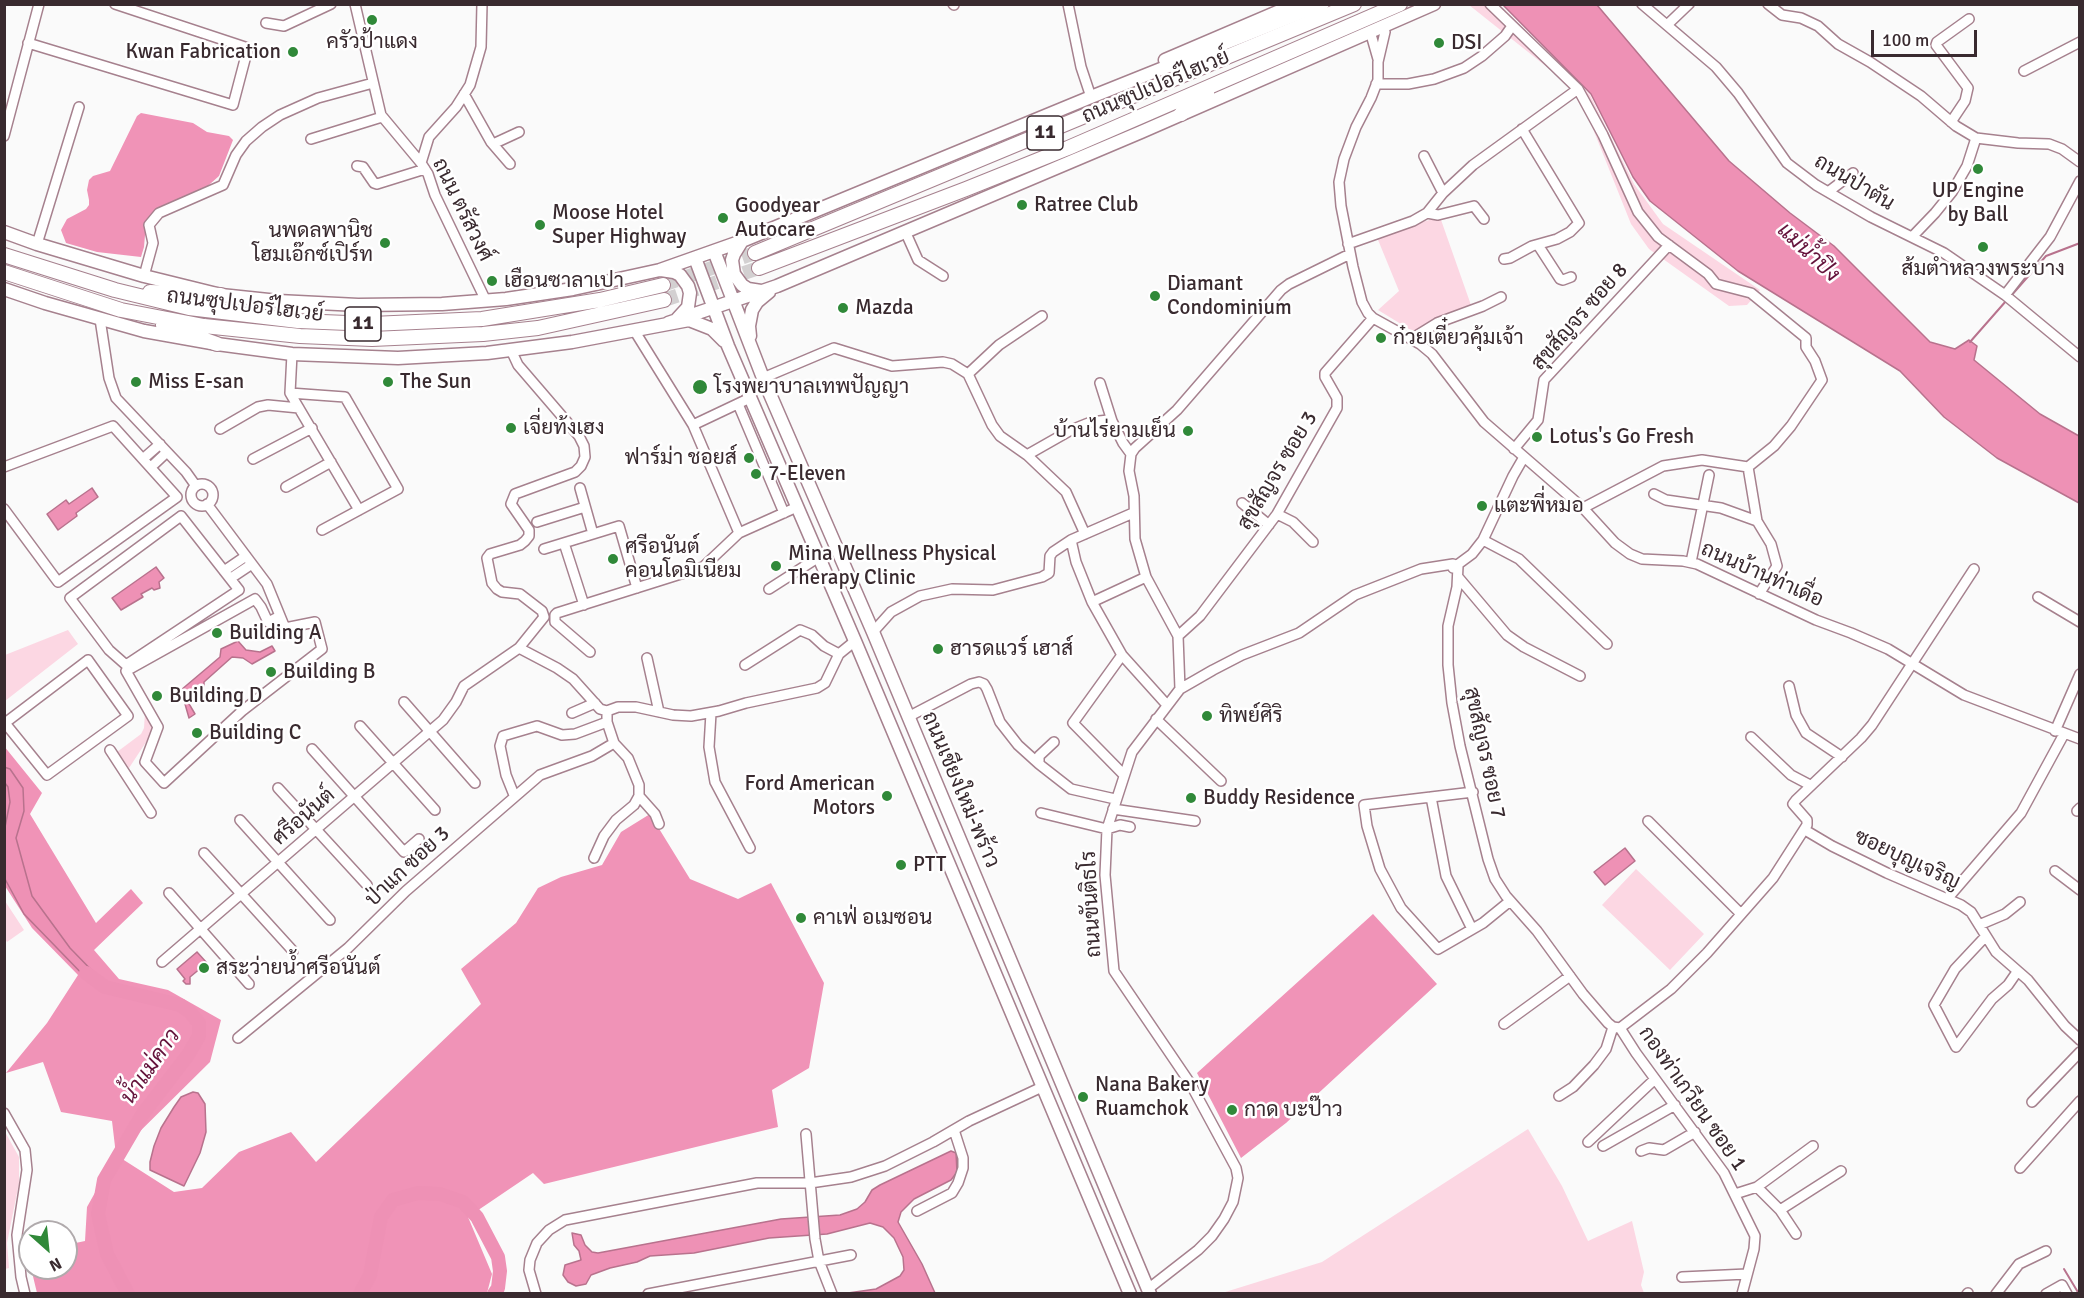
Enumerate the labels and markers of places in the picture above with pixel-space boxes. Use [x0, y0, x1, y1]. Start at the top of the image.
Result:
marker: ครัวป้าแดง [365, 13, 379, 27]
place label: ครัวป้าแดง [326, 29, 418, 55]
place label: DSI [1451, 30, 1482, 56]
marker: DSI [1432, 36, 1446, 50]
place label: Kwan Fabrication [126, 39, 281, 65]
marker: Kwan Fabrication [286, 45, 300, 59]
marker: UP Engine by Ball [1971, 162, 1985, 176]
place label: UP Engine by Ball [1932, 178, 2024, 228]
place label: Ratree Club [1034, 192, 1138, 218]
place label: Goodyear Autocare [735, 193, 820, 243]
marker: Ratree Club [1015, 198, 1029, 212]
place label: Moose Hotel Super Highway [552, 200, 686, 250]
marker: Goodyear Autocare [716, 211, 730, 225]
place label: นพดลพานิช โฮมเอ๊กซ์เปิร์ท [252, 218, 373, 268]
marker: Moose Hotel Super Highway [533, 218, 547, 232]
marker: นพดลพานิช โฮมเอ๊กซ์เปิร์ท [378, 236, 392, 250]
marker: ส้มตำหลวงพระบาง [1976, 240, 1990, 254]
place label: ส้มตำหลวงพระบาง [1901, 256, 2065, 282]
place label: เฮือนซาลาเปา [504, 268, 624, 294]
place label: Diamant Condominium [1167, 271, 1292, 321]
marker: เฮือนซาลาเปา [485, 274, 499, 288]
marker: Diamant Condominium [1148, 289, 1162, 303]
place label: Mazda [855, 295, 914, 321]
marker: Mazda [836, 301, 850, 315]
place label: ก๋วยเตี๋ยวคุ้มเจ้า [1393, 325, 1524, 351]
marker: ก๋วยเตี๋ยวคุ้มเจ้า [1374, 331, 1388, 345]
place label: Miss E-san [148, 369, 244, 395]
place label: The Sun [400, 369, 472, 395]
place label: โรงพยาบาลเทพปัญญา [714, 374, 909, 400]
marker: Miss E-san [129, 375, 143, 389]
marker: The Sun [381, 375, 395, 389]
marker: โรงพยาบาลเทพปัญญา [691, 378, 709, 396]
place label: เจี่ยท้งเฮง [523, 415, 604, 441]
place label: บ้านไร่ยามเย็น [1054, 418, 1176, 444]
marker: เจี่ยท้งเฮง [504, 421, 518, 435]
marker: บ้านไร่ยามเย็น [1181, 424, 1195, 438]
place label: Lotus's Go Fresh [1549, 424, 1694, 450]
marker: Lotus's Go Fresh [1530, 430, 1544, 444]
place label: ฟาร์ม่า ชอยส์ [625, 445, 737, 471]
marker: ฟาร์ม่า ชอยส์ [742, 451, 756, 465]
place label: 7-Eleven [768, 461, 846, 487]
marker: 7-Eleven [749, 467, 763, 481]
place label: แตะพี่หมอ [1494, 493, 1584, 519]
marker: แตะพี่หมอ [1475, 499, 1489, 513]
place label: ศรีอนันต์ คอนโดมิเนียม [625, 534, 741, 584]
place label: Mina Wellness Physical Therapy Clinic [788, 541, 996, 591]
marker: ศรีอนันต์ คอนโดมิเนียม [606, 552, 620, 566]
marker: Mina Wellness Physical Therapy Clinic [769, 559, 783, 573]
place label: Building A [229, 620, 322, 646]
marker: Building A [210, 626, 224, 640]
place label: ฮารดแวร์ เฮาส์ [950, 636, 1073, 662]
marker: ฮารดแวร์ เฮาส์ [931, 642, 945, 656]
place label: Building B [283, 659, 375, 685]
marker: Building B [264, 665, 278, 679]
place label: Building D [169, 683, 262, 709]
marker: Building D [150, 689, 164, 703]
place label: ทิพย์ศิริ [1219, 703, 1283, 729]
marker: ทิพย์ศิริ [1200, 709, 1214, 723]
place label: Building C [209, 720, 301, 746]
marker: Building C [190, 726, 204, 740]
place label: Ford American Motors [745, 771, 875, 821]
place label: Buddy Residence [1203, 785, 1355, 811]
marker: Ford American Motors [880, 789, 894, 803]
marker: Buddy Residence [1184, 791, 1198, 805]
place label: PTT [913, 852, 946, 878]
marker: PTT [894, 858, 908, 872]
place label: คาเฟ่ อเมซอน [813, 905, 932, 931]
marker: คาเฟ่ อเมซอน [794, 911, 808, 925]
place label: สระว่ายน้ำศรีอนันต์ [216, 955, 381, 981]
marker: สระว่ายน้ำศรีอนันต์ [197, 961, 211, 975]
place label: Nana Bakery Ruamchok [1095, 1072, 1209, 1122]
marker: Nana Bakery Ruamchok [1076, 1090, 1090, 1104]
place label: กาด บะป๊าว [1244, 1097, 1343, 1123]
marker: กาด บะป๊าว [1225, 1103, 1239, 1117]

